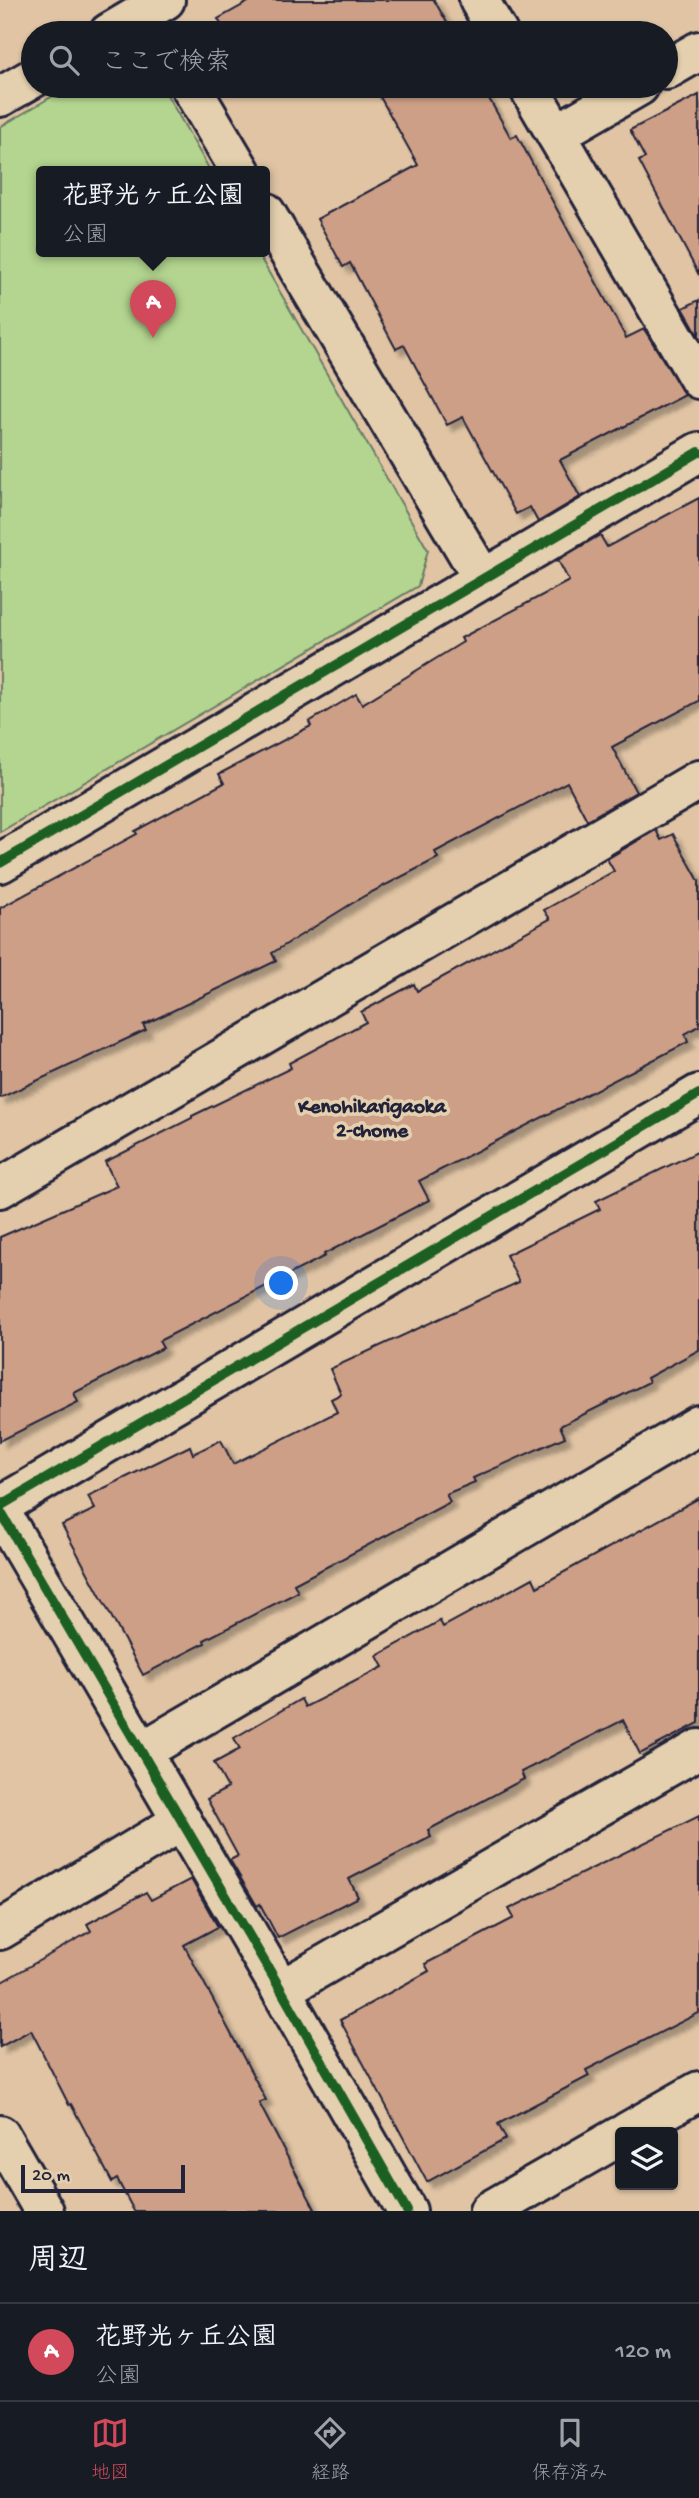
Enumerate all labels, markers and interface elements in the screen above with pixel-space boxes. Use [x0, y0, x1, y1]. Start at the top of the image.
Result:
search box [21, 21, 678, 98]
icon: search [45, 41, 83, 79]
text: ここで検索 [101, 49, 231, 80]
popup [36, 166, 270, 257]
text: 花野光ヶ丘公園 [62, 183, 244, 214]
text: 公園 [62, 223, 108, 250]
pin: A [130, 280, 176, 338]
district label: Kenohikarigaoka 2-chome [297, 1096, 447, 1145]
your location [264, 1266, 298, 1300]
map controls [615, 2127, 678, 2190]
button: layers [615, 2127, 678, 2190]
scale bar [21, 2162, 186, 2194]
text: 20 m [32, 2165, 70, 2188]
text: 周辺 [28, 2245, 88, 2280]
text: 花野光ヶ丘公園 [95, 2324, 277, 2355]
text: A [44, 2339, 58, 2366]
text: 120 m [616, 2339, 671, 2366]
text: 公園 [95, 2364, 141, 2391]
tab: 地図 [91, 2414, 129, 2486]
tab: 経路 [311, 2414, 350, 2486]
tab: 保存済み [532, 2414, 608, 2486]

